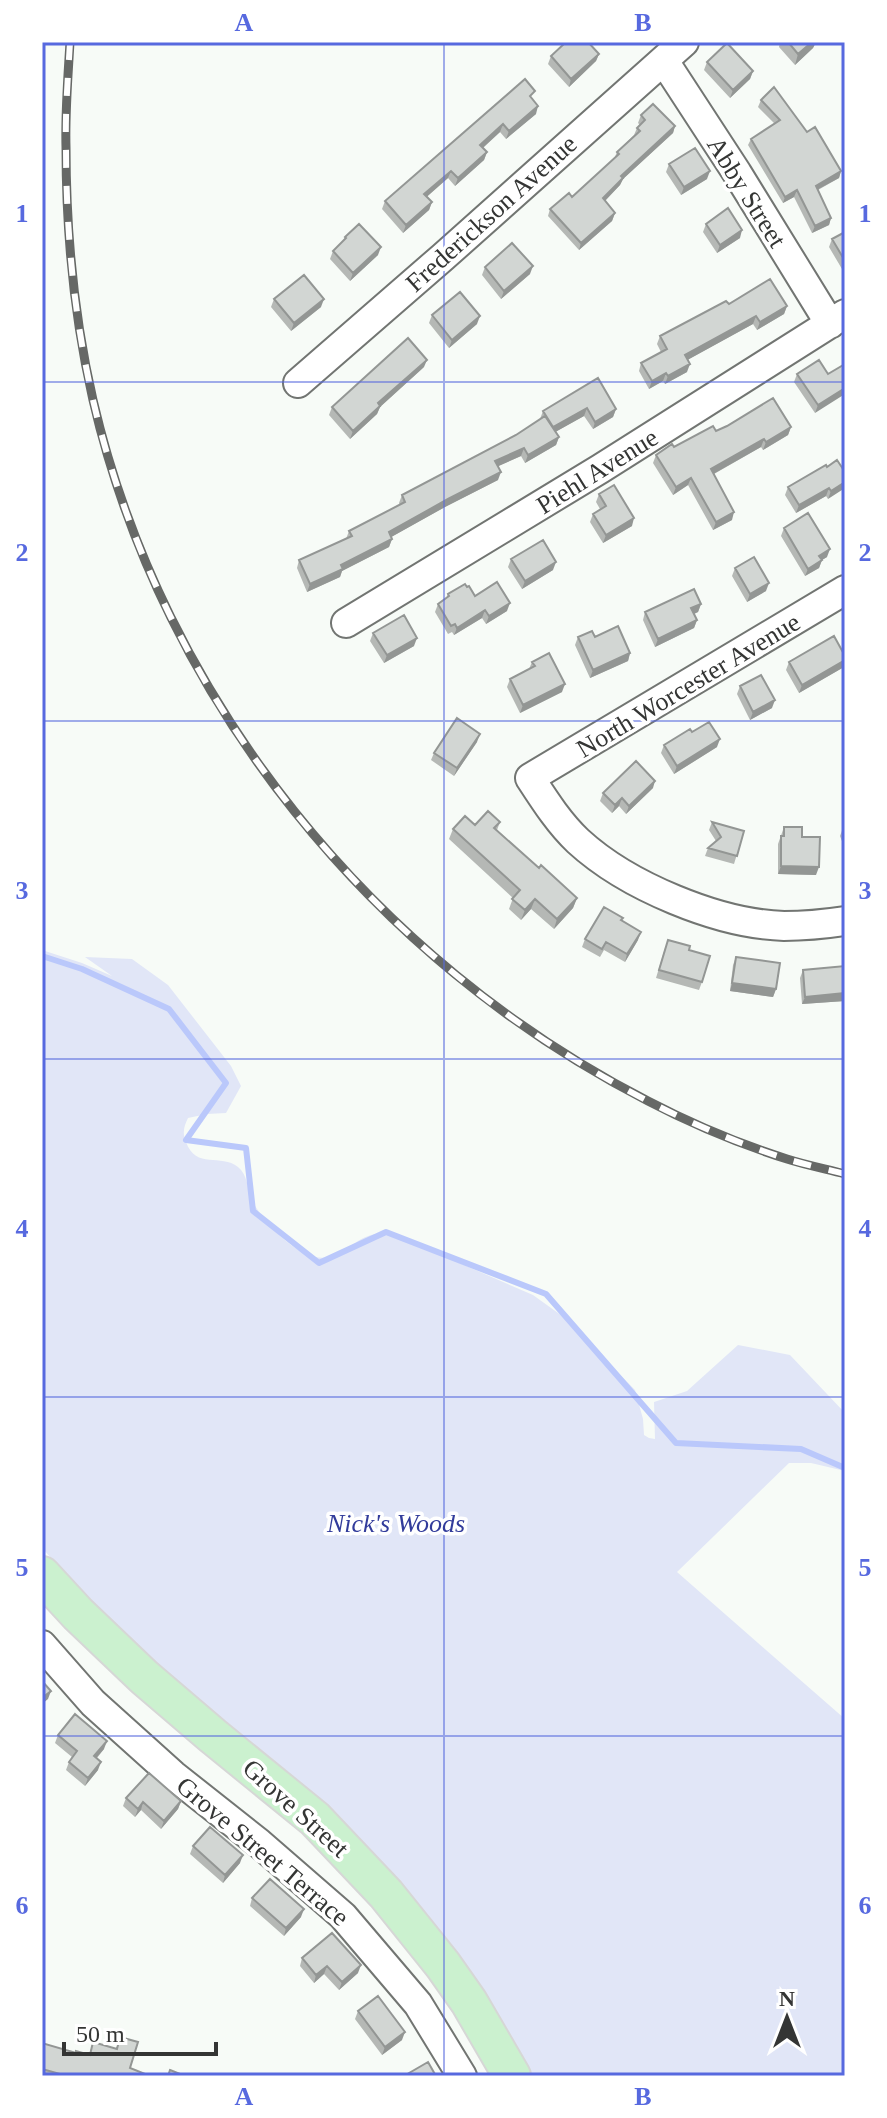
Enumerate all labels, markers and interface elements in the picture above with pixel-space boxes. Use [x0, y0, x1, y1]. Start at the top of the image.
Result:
text: A [235, 8, 254, 37]
text: B [634, 8, 652, 37]
street label: Frederickson Avenue [400, 129, 583, 298]
street label: Abby Street [701, 132, 792, 254]
text: 1 [16, 199, 29, 228]
text: 1 [859, 199, 872, 228]
street label: Piehl Avenue [531, 423, 663, 520]
text: 2 [16, 538, 29, 567]
text: 2 [859, 538, 872, 567]
street label: North Worcester Avenue [571, 607, 805, 764]
text: 3 [16, 876, 29, 905]
text: 3 [859, 876, 872, 905]
text: 4 [16, 1214, 29, 1243]
text: 4 [859, 1214, 872, 1243]
park label: Nick's Woods [326, 1509, 465, 1538]
text: 5 [16, 1553, 29, 1582]
text: 5 [859, 1553, 872, 1582]
street label: Grove Street [237, 1753, 355, 1864]
street label: Grove Street Terrace [171, 1771, 355, 1932]
text: 6 [16, 1891, 29, 1920]
text: 6 [859, 1891, 872, 1920]
north arrow [747, 1978, 827, 2058]
text: N [779, 1986, 795, 2011]
scale bar [64, 2006, 216, 2056]
text: 50 m [76, 2021, 125, 2047]
text: A [235, 2082, 254, 2111]
text: B [634, 2082, 652, 2111]

